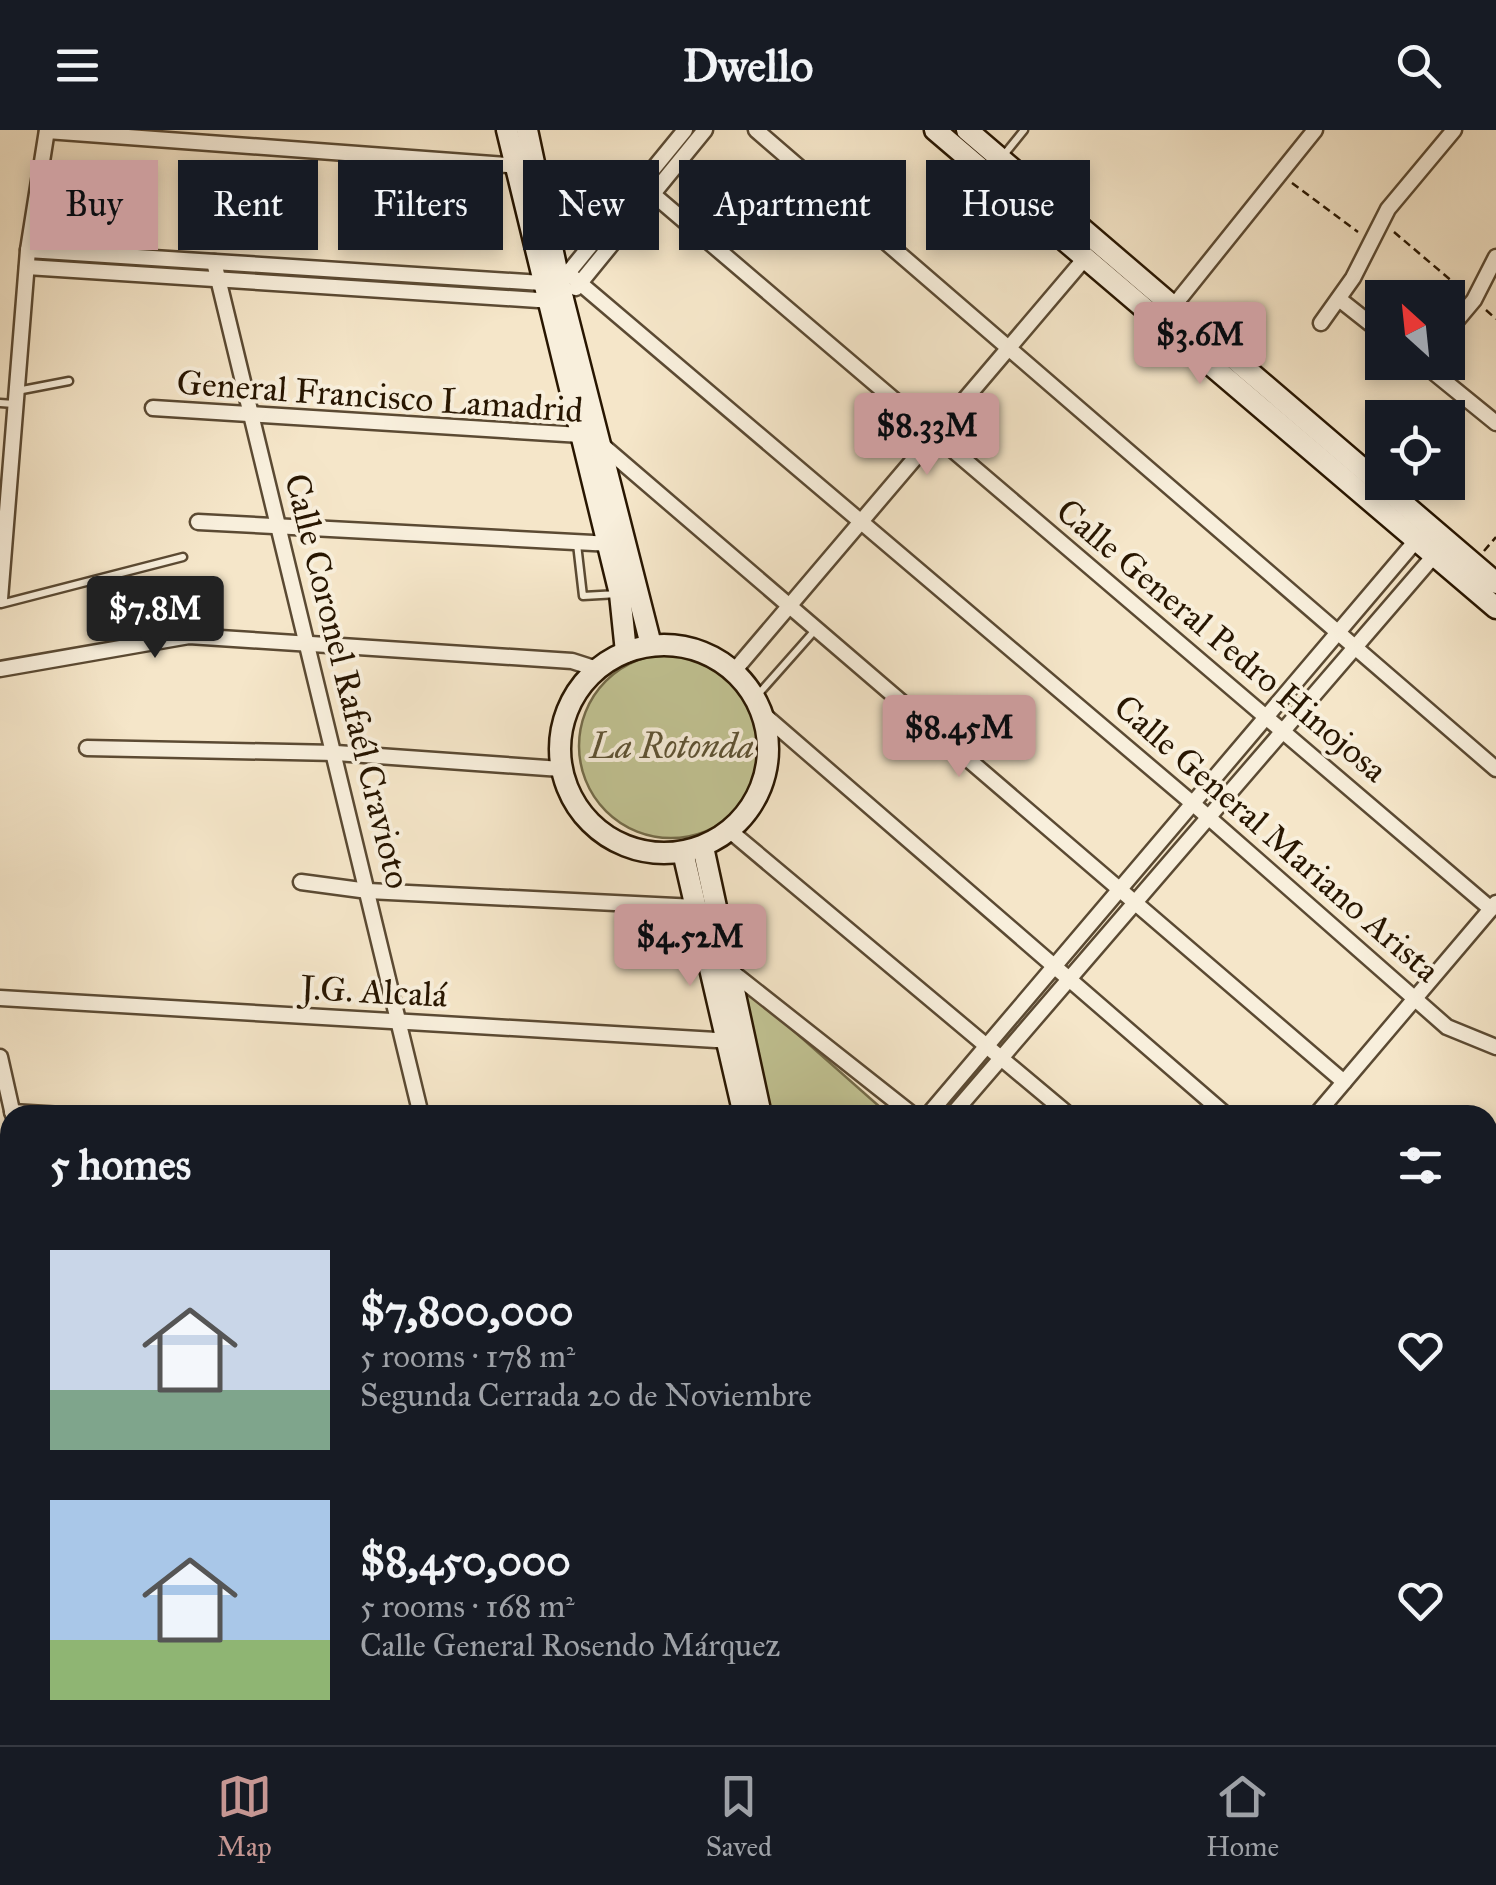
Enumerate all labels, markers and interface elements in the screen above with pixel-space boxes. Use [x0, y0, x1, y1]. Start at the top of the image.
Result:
icon: menu [50, 38, 105, 93]
text: Dwello [683, 38, 813, 93]
icon: search [1391, 38, 1446, 93]
chip: Buy [30, 160, 158, 250]
chip: Rent [178, 160, 318, 250]
chip: Filters [338, 160, 503, 250]
chip: New [523, 160, 659, 250]
chip: Apartment [679, 160, 906, 250]
chip: House [926, 160, 1090, 250]
north arrow [1365, 280, 1465, 380]
map controls [1365, 280, 1465, 500]
pin: $3.6M [1130, 302, 1270, 387]
text: $3.6M [1156, 315, 1244, 354]
street label: General Francisco Lamadrid [175, 361, 585, 432]
pin: $8.33M [846, 393, 1008, 478]
button: locate [1365, 400, 1465, 500]
text: $8.33M [876, 406, 978, 445]
street label: Calle Coronel Rafaél Cravioto [275, 469, 420, 893]
street label: Calle General Pedro Hinojosa [1048, 489, 1396, 792]
pin: $7.8M [85, 576, 225, 661]
text: $7.8M [109, 589, 201, 628]
street label: Calle General Mariano Arista [1105, 685, 1448, 992]
pin: $8.45M [878, 695, 1040, 780]
text: $8.45M [905, 708, 1013, 747]
park label: La Rotonda [588, 725, 754, 768]
pin: $4.52M [609, 904, 771, 989]
text: $4.52M [636, 917, 744, 956]
street label: J.G. Alcalá [296, 966, 449, 1017]
icon: filters [1393, 1138, 1448, 1193]
text: 5 homes [50, 1139, 191, 1191]
text: $7,800,000 [360, 1285, 573, 1337]
icon: home [130, 1290, 250, 1410]
icon: heart [1393, 1323, 1448, 1378]
text: 5 rooms · 178 m² [360, 1337, 575, 1376]
text: Segunda Cerrada 20 de Noviembre [360, 1376, 812, 1415]
text: $8,450,000 [360, 1535, 571, 1587]
icon: home [130, 1540, 250, 1660]
icon: heart [1393, 1573, 1448, 1628]
text: 5 rooms · 168 m² [360, 1587, 575, 1626]
text: Calle General Rosendo Márquez [360, 1626, 780, 1665]
tab: Map [217, 1769, 272, 1864]
tab: Saved [706, 1769, 772, 1864]
tab: Home [1206, 1769, 1279, 1864]

